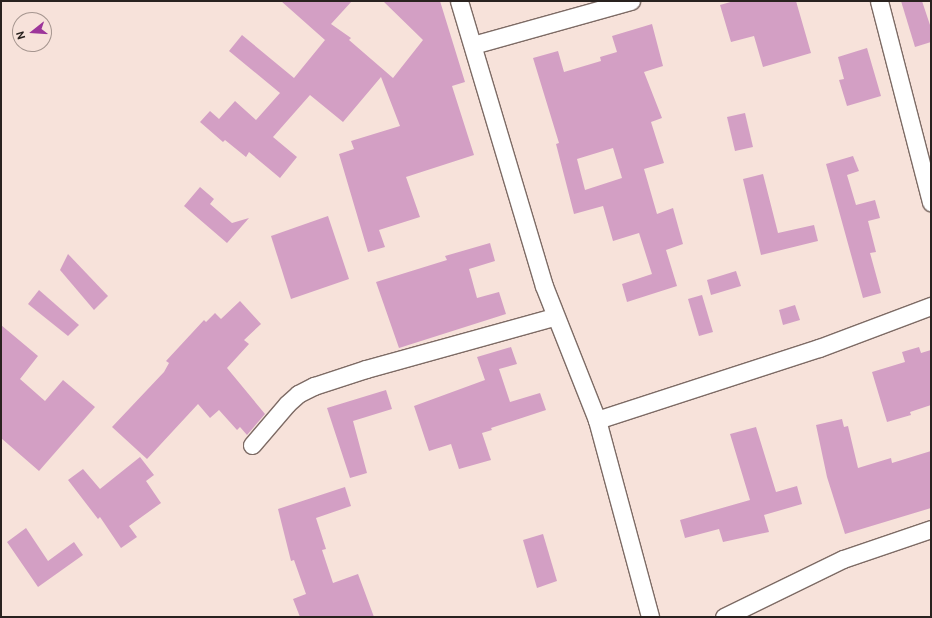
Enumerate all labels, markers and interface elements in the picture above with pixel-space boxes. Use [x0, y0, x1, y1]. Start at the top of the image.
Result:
north arrow [12, 12, 52, 52]
text: N [14, 29, 29, 41]

